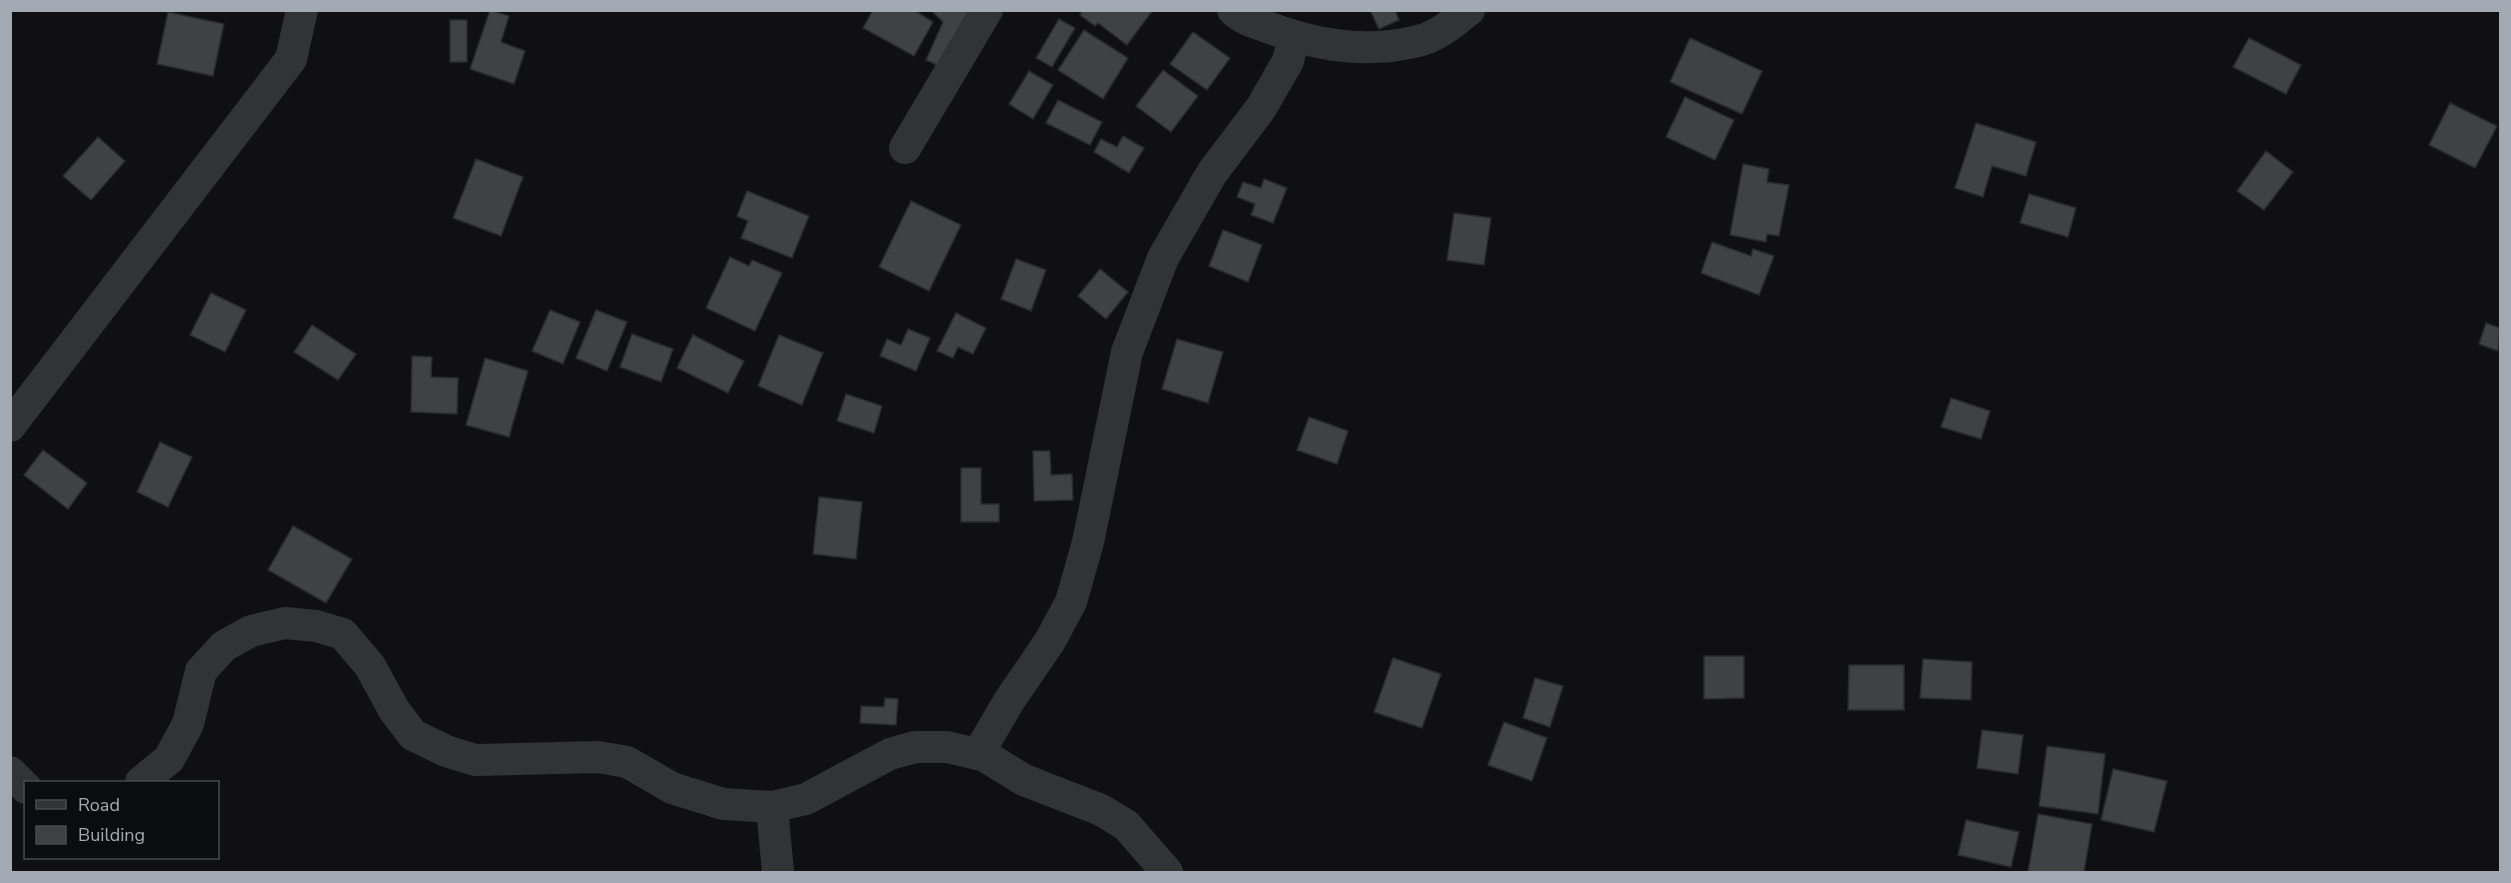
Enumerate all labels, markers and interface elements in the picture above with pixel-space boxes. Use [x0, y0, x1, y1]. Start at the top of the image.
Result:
legend [24, 781, 219, 859]
text: Road [78, 793, 120, 817]
text: Building [78, 823, 145, 847]

